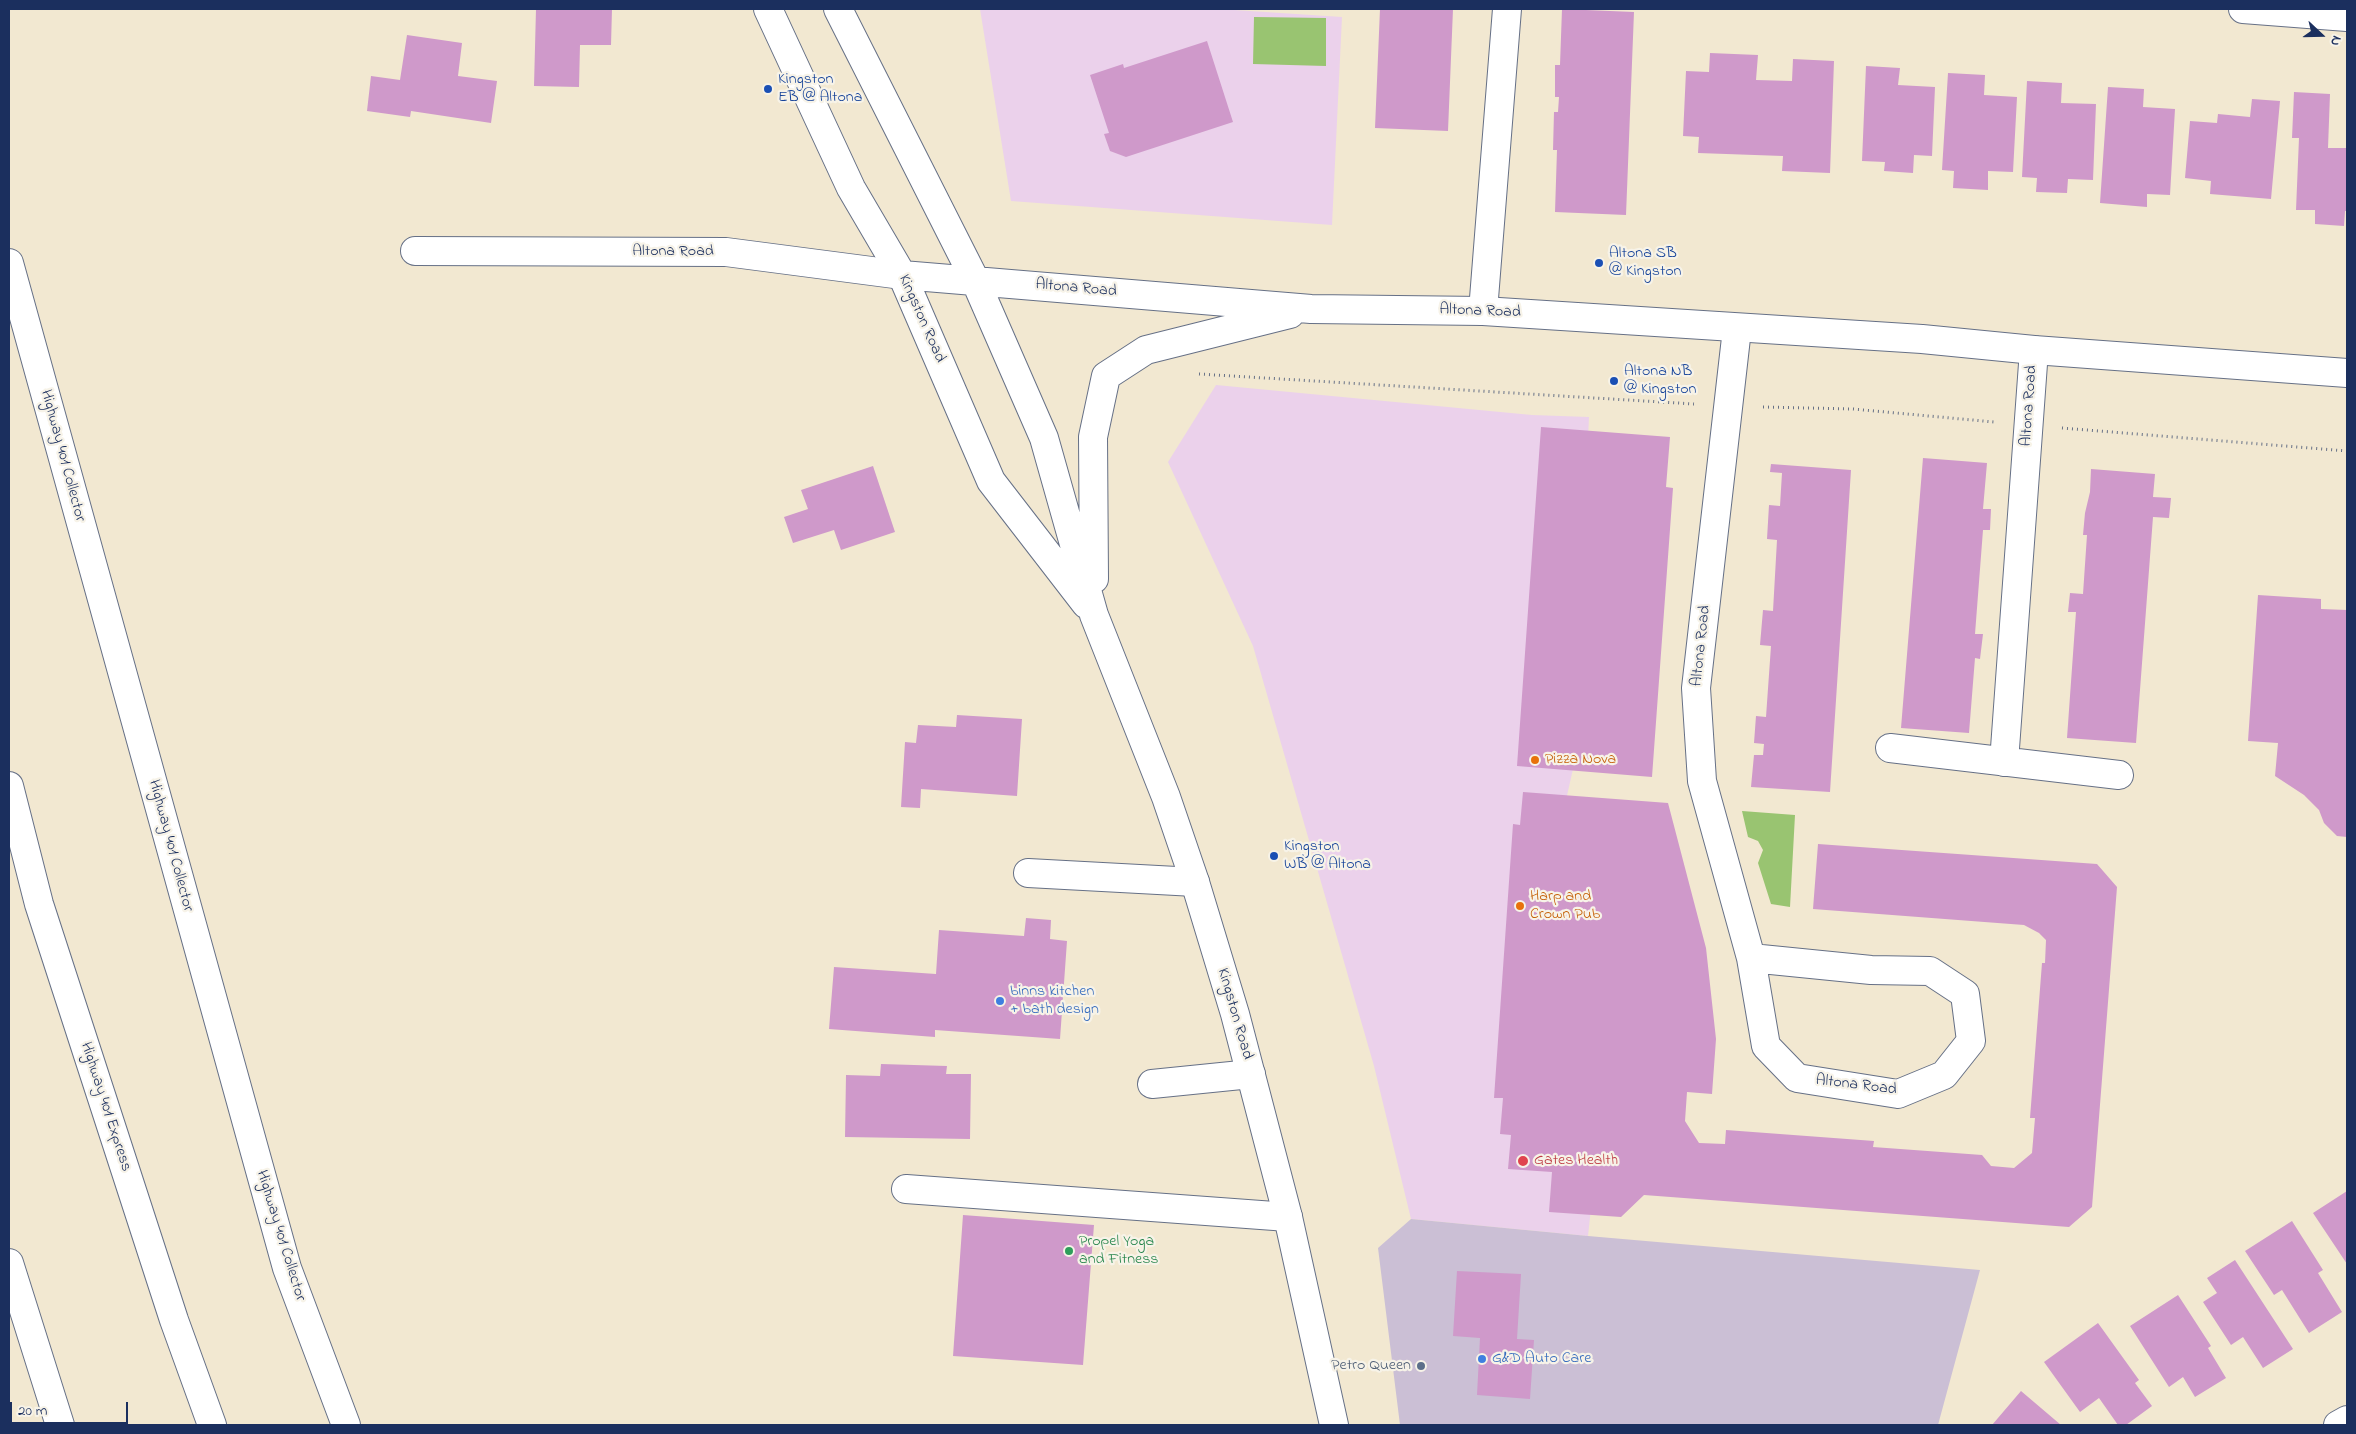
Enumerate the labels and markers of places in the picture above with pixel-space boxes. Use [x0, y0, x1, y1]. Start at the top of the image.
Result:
place label: Kingston EB @ Altona [778, 70, 862, 108]
marker: Kingston EB @ Altona [762, 83, 774, 95]
place label: Altona SB @ Kingston [1609, 244, 1681, 282]
marker: Altona SB @ Kingston [1593, 257, 1605, 269]
place label: Altona NB @ Kingston [1624, 362, 1696, 400]
marker: Altona NB @ Kingston [1608, 375, 1620, 387]
place label: Pizza Nova [1545, 750, 1616, 770]
marker: Pizza Nova [1529, 754, 1541, 766]
place label: Kingston WB @ Altona [1284, 837, 1371, 875]
marker: Kingston WB @ Altona [1268, 850, 1280, 862]
place label: Harp and Crown Pub [1530, 887, 1600, 925]
marker: Harp and Crown Pub [1514, 900, 1526, 912]
place label: binns kitchen + bath design [1010, 982, 1099, 1020]
marker: binns kitchen + bath design [994, 995, 1006, 1007]
place label: Gates Health [1534, 1151, 1618, 1171]
marker: Gates Health [1516, 1154, 1530, 1168]
place label: Propel Yoga and Fitness [1079, 1232, 1158, 1270]
marker: Propel Yoga and Fitness [1063, 1245, 1075, 1257]
place label: G&D Auto Care [1492, 1349, 1591, 1369]
marker: G&D Auto Care [1476, 1353, 1488, 1365]
place label: Petro Queen [1331, 1356, 1411, 1376]
marker: Petro Queen [1415, 1360, 1427, 1372]

